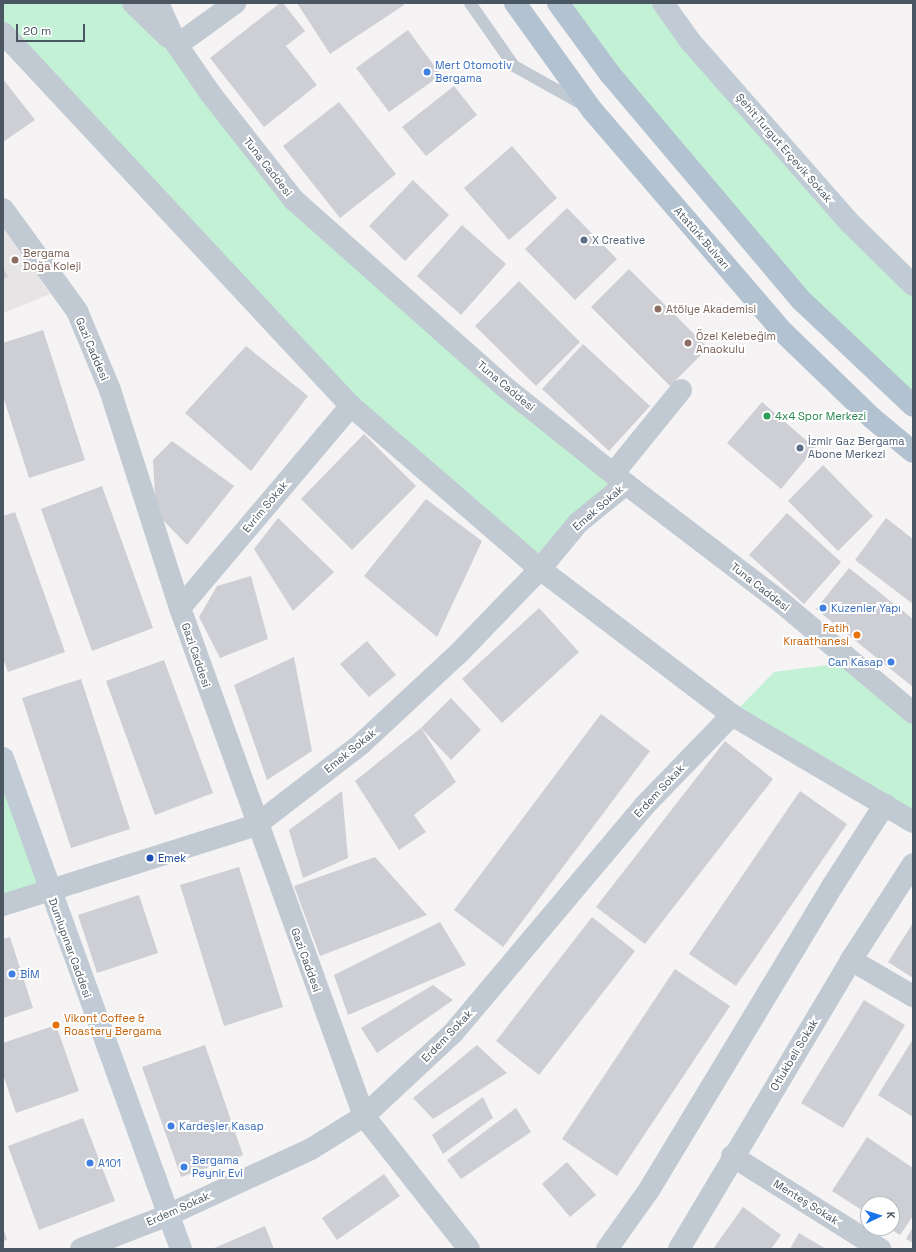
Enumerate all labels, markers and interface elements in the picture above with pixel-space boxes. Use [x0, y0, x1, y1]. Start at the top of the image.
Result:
scale bar [18, 16, 87, 42]
text: 20 m [23, 23, 51, 39]
place label: Mert Otomotiv Bergama [435, 59, 512, 85]
marker: Mert Otomotiv Bergama [422, 67, 432, 77]
street label: Şehit Turgut Erçevik Sokak [733, 91, 835, 205]
street label: Tuna Caddesi [241, 135, 295, 199]
street label: Atatürk Bulvarı [671, 204, 733, 272]
place label: X Creative [592, 233, 645, 247]
marker: X Creative [579, 235, 589, 245]
place label: Bergama Doğa Koleji [23, 247, 81, 273]
marker: Bergama Doğa Koleji [10, 255, 20, 265]
place label: Atölye Akademisi [666, 302, 756, 316]
marker: Atölye Akademisi [653, 304, 663, 314]
street label: Gazi Caddesi [73, 315, 111, 383]
place label: Özel Kelebeğim Anaokulu [696, 330, 776, 356]
marker: Özel Kelebeğim Anaokulu [683, 338, 693, 348]
street label: Tuna Caddesi [475, 358, 537, 414]
place label: 4x4 Spor Merkezi [775, 409, 866, 423]
marker: 4x4 Spor Merkezi [762, 411, 772, 421]
place label: İzmir Gaz Bergama Abone Merkezi [808, 435, 905, 461]
marker: İzmir Gaz Bergama Abone Merkezi [795, 443, 805, 453]
street label: Evrim Sokak [240, 479, 290, 535]
street label: Emek Sokak [570, 483, 626, 533]
street label: Tuna Caddesi [728, 560, 792, 614]
place label: Kuzenler Yapı [831, 601, 901, 615]
marker: Kuzenler Yapı [818, 603, 828, 613]
street label: Gazi Caddesi [179, 621, 213, 689]
place label: Fatih Kıraathanesi [783, 622, 849, 648]
marker: Fatih Kıraathanesi [852, 630, 862, 640]
place label: Can Kasap [828, 655, 883, 669]
marker: Can Kasap [886, 657, 896, 667]
street label: Emek Sokak [322, 726, 378, 776]
street label: Erdem Sokak [631, 762, 687, 820]
place label: Emek [158, 851, 186, 865]
marker: Emek [145, 853, 155, 863]
street label: Dumlupınar Caddesi [46, 896, 94, 1000]
street label: Gazi Caddesi [288, 926, 324, 994]
place label: BİM [20, 967, 39, 981]
marker: BİM [7, 969, 17, 979]
street label: Erdem Sokak [419, 1007, 475, 1065]
place label: Vikont Coffee & Roastery Bergama [64, 1012, 162, 1038]
street label: Otlukbeli Sokak [767, 1017, 821, 1093]
marker: Vikont Coffee & Roastery Bergama [51, 1020, 61, 1030]
place label: Kardeşler Kasap [179, 1119, 264, 1133]
marker: Kardeşler Kasap [166, 1121, 176, 1131]
place label: Bergama Peynir Evi [192, 1154, 243, 1180]
place label: A101 [98, 1156, 121, 1170]
marker: A101 [85, 1158, 95, 1168]
marker: Bergama Peynir Evi [179, 1162, 189, 1172]
street label: Menteş Sokak [771, 1177, 841, 1227]
street label: Erdem Sokak [144, 1189, 212, 1229]
north arrow [860, 1196, 900, 1236]
text: K [884, 1211, 898, 1219]

